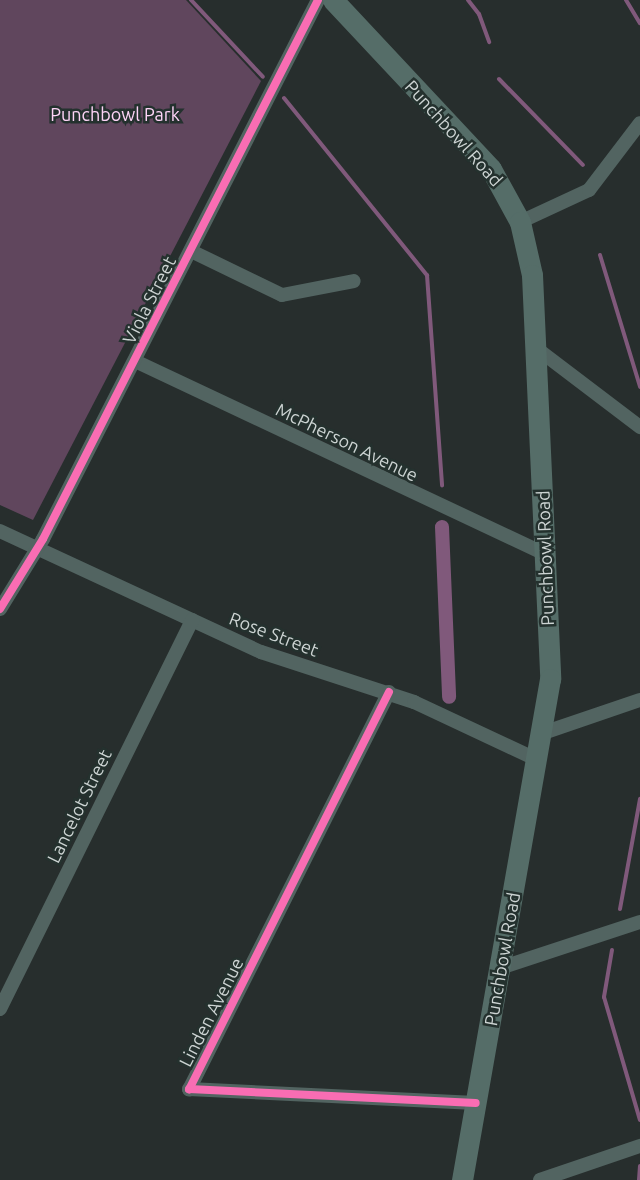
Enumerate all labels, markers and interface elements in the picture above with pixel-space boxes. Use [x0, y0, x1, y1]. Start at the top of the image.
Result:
street label: Punchbowl Road [401, 75, 507, 191]
park label: Punchbowl Park [50, 103, 180, 125]
street label: Viola Street [118, 253, 180, 347]
street label: McPherson Avenue [273, 398, 421, 486]
street label: Punchbowl Road [532, 490, 558, 626]
street label: Rose Street [226, 607, 322, 661]
street label: Lancelot Street [42, 746, 116, 866]
street label: Punchbowl Road [480, 890, 524, 1028]
street label: Linden Avenue [174, 954, 248, 1070]

